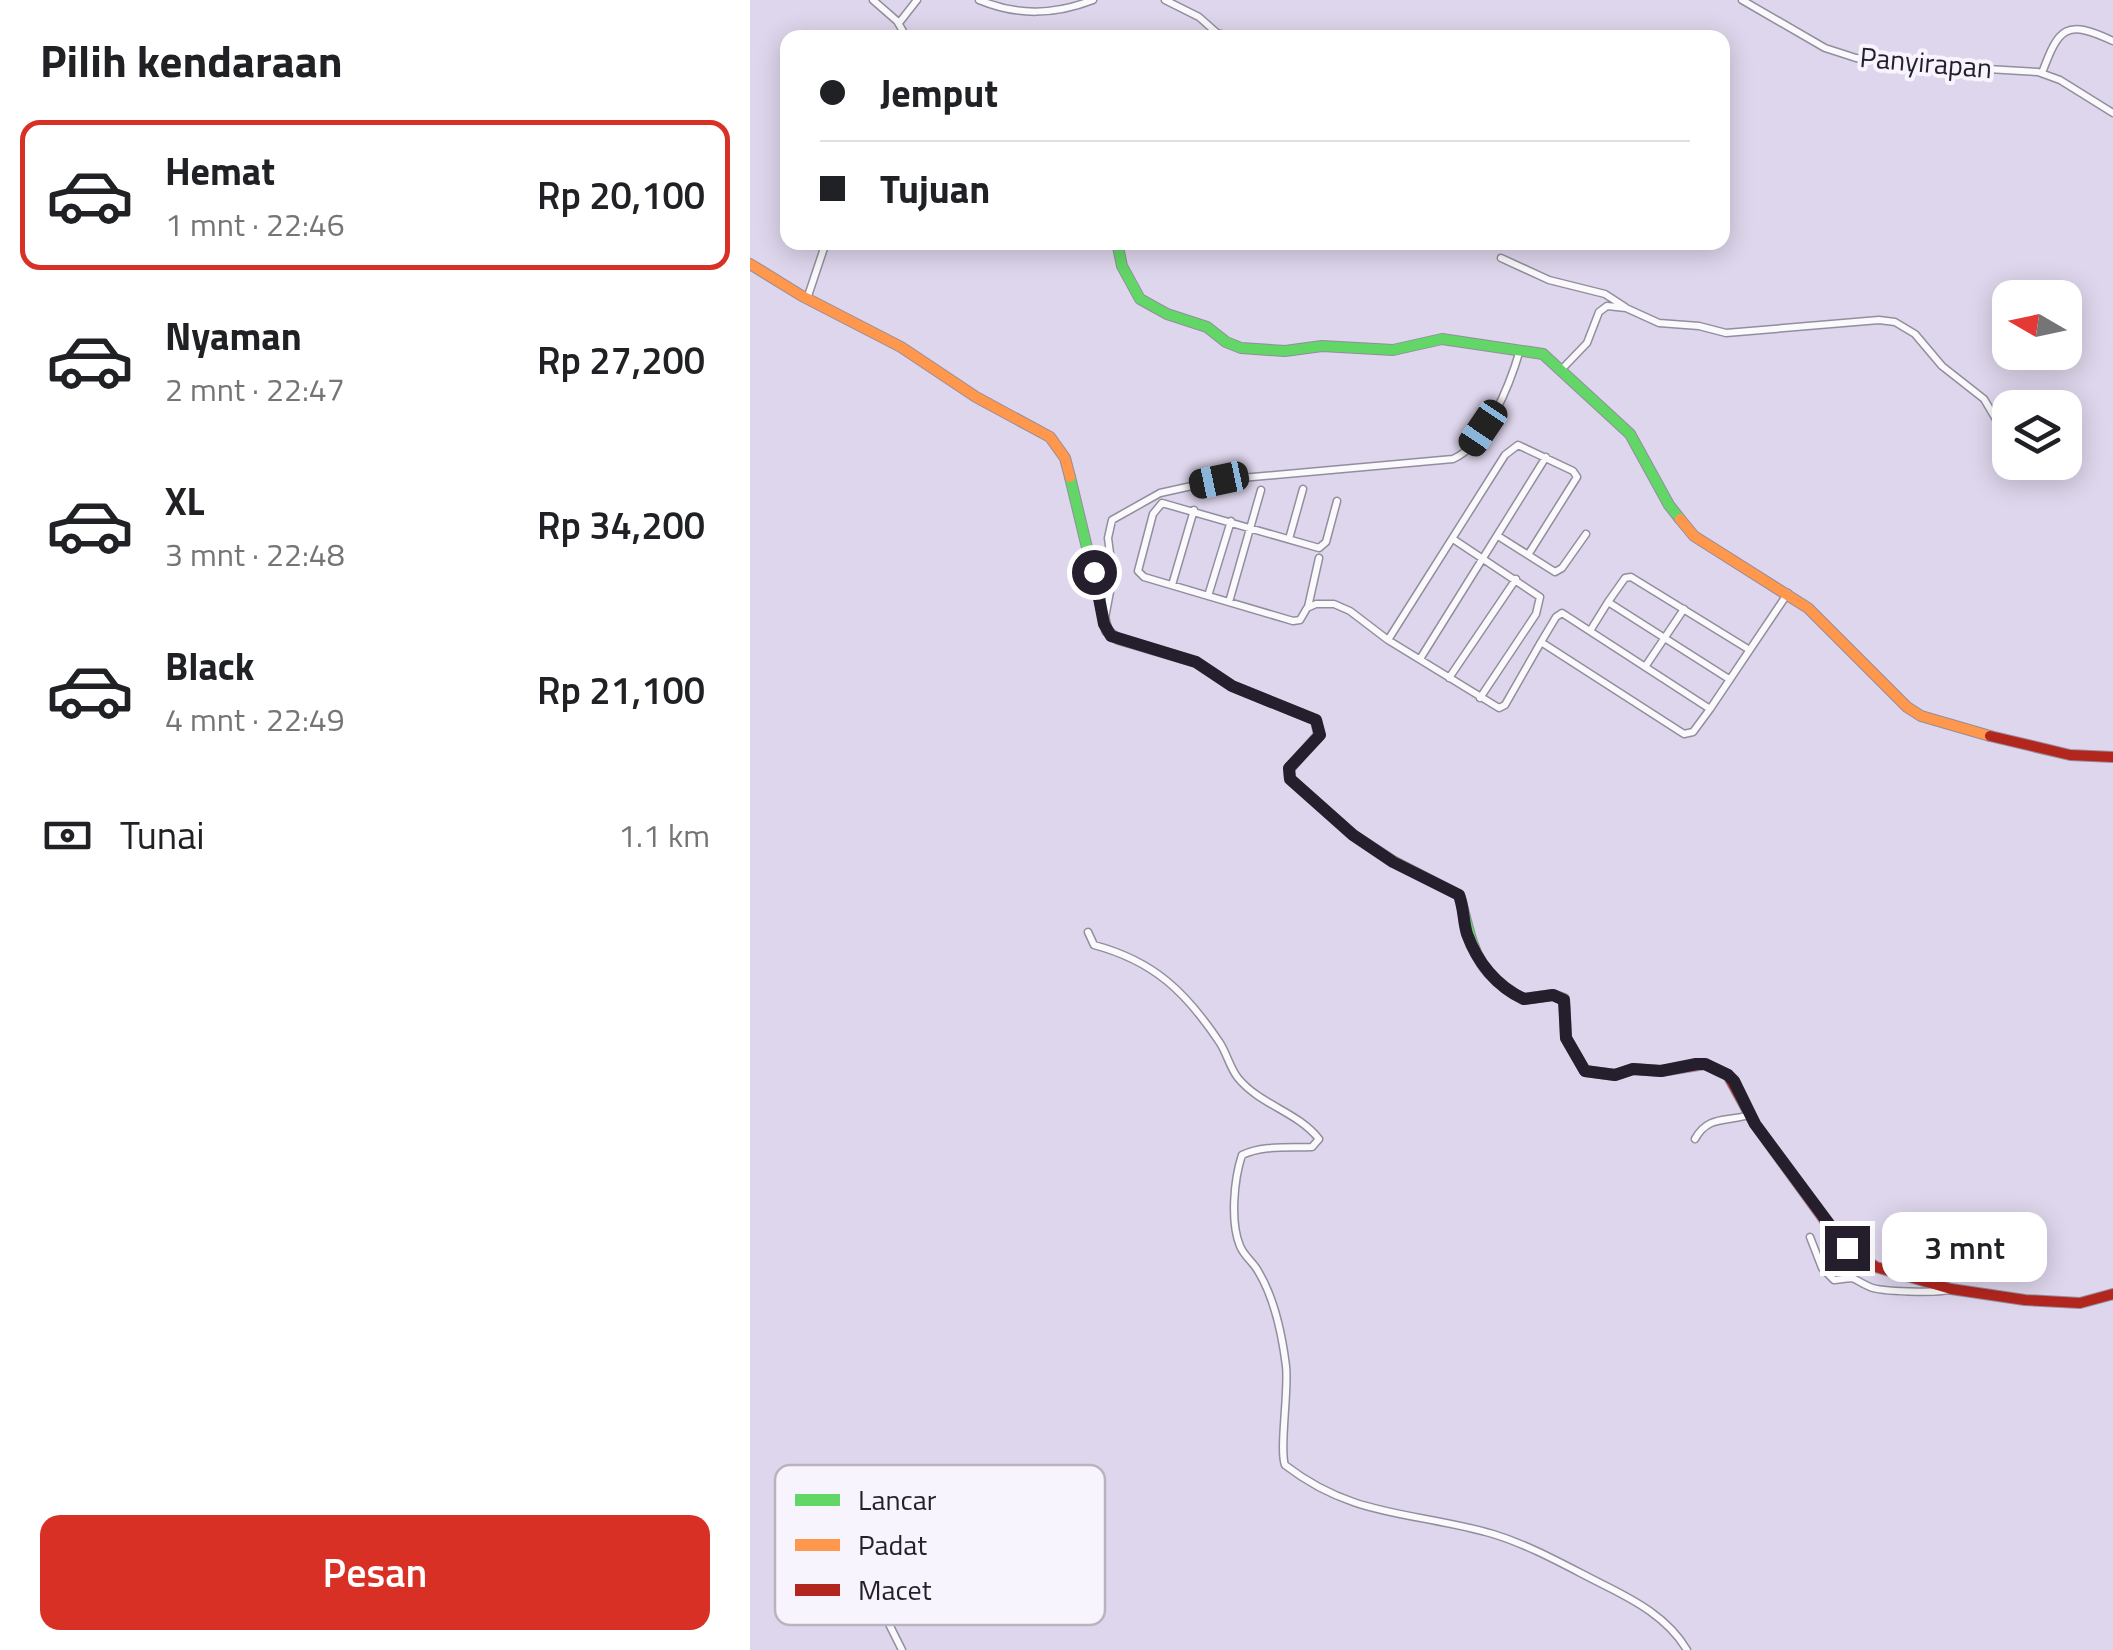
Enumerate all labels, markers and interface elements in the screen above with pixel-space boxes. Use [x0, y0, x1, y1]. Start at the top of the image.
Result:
text: Pilih kendaraan [40, 26, 343, 94]
street label: Panyirapan [1858, 35, 1994, 89]
text: Jemput [880, 64, 998, 122]
text: Hemat [165, 142, 275, 200]
icon: car [45, 150, 135, 240]
text: Tujuan [880, 160, 990, 218]
text: Rp 20,100 [537, 166, 705, 224]
text: 1 mnt · 22:46 [165, 200, 345, 248]
north arrow [1992, 280, 2082, 370]
map controls [1992, 280, 2082, 480]
text: Nyaman [165, 307, 302, 365]
icon: car [45, 315, 135, 405]
text: Rp 27,200 [537, 331, 705, 389]
text: 2 mnt · 22:47 [165, 365, 345, 413]
button: layers [1992, 390, 2082, 480]
car [1454, 395, 1512, 461]
car [1187, 459, 1251, 501]
text: XL [165, 472, 205, 530]
icon: car [45, 480, 135, 570]
text: Rp 34,200 [537, 496, 705, 554]
text: 3 mnt · 22:48 [165, 530, 345, 578]
route start [1072, 550, 1117, 595]
text: Black [165, 637, 254, 695]
icon: car [45, 645, 135, 735]
text: Rp 21,100 [537, 661, 705, 719]
text: 4 mnt · 22:49 [165, 695, 345, 743]
text: Tunai [120, 806, 205, 864]
icon: cash [40, 808, 95, 863]
text: 1.1 km [618, 811, 710, 859]
callout: 3 mnt [1882, 1213, 2047, 1283]
text: 3 mnt [1924, 1223, 2005, 1271]
route end [1825, 1226, 1870, 1271]
legend [775, 1465, 1105, 1625]
text: Lancar [858, 1478, 937, 1521]
button: Pesan [40, 1515, 710, 1630]
text: Padat [858, 1523, 927, 1566]
text: Macet [858, 1568, 932, 1611]

